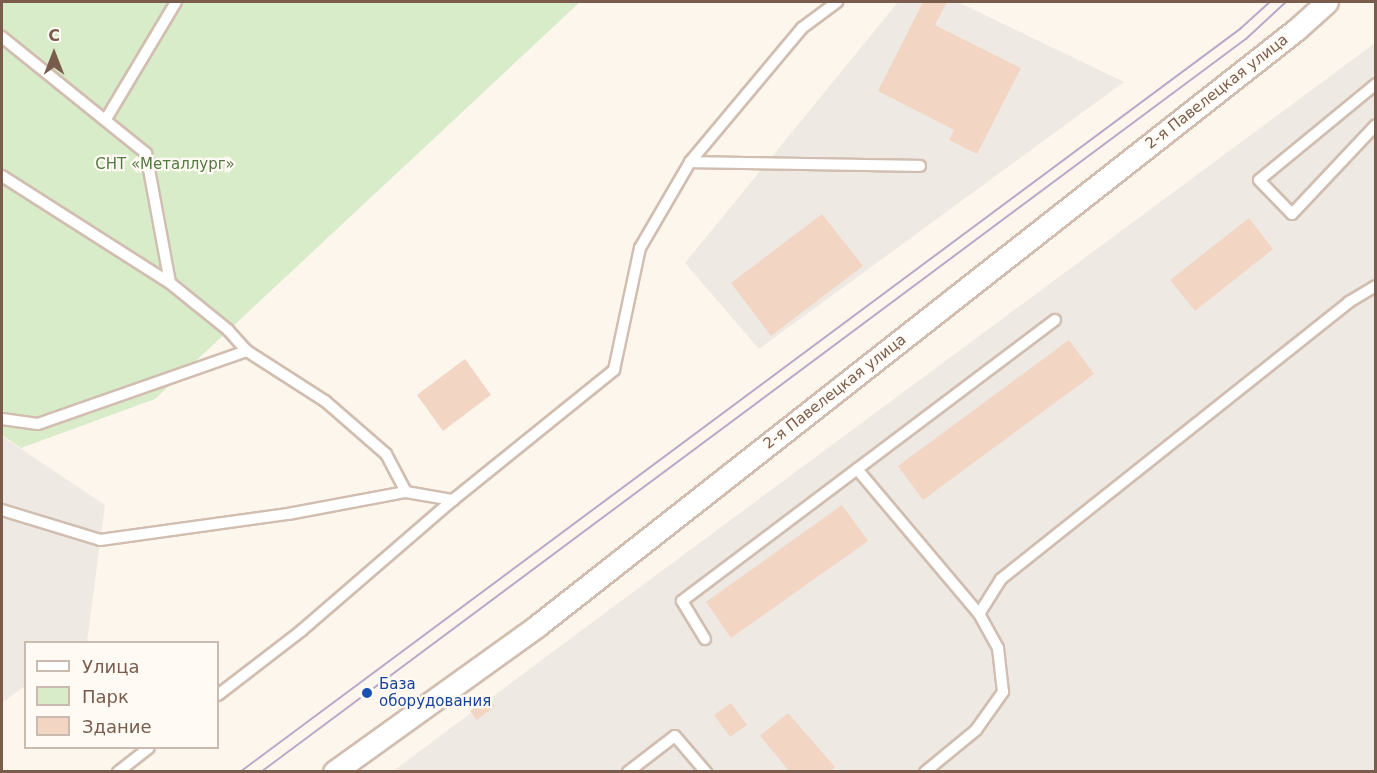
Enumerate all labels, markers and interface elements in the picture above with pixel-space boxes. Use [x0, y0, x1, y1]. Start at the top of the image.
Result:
north arrow [24, 24, 84, 84]
text: С [48, 26, 60, 45]
street label: 2-я Павелецкая улица [1142, 31, 1292, 153]
park label: СНТ «Металлург» [95, 156, 235, 174]
street label: 2-я Павелецкая улица [760, 331, 910, 453]
legend [24, 641, 219, 749]
text: Улица [82, 656, 139, 677]
place label: База оборудования [379, 675, 491, 710]
text: Парк [82, 686, 129, 707]
marker: База оборудования [360, 686, 374, 700]
text: Здание [82, 716, 152, 737]

